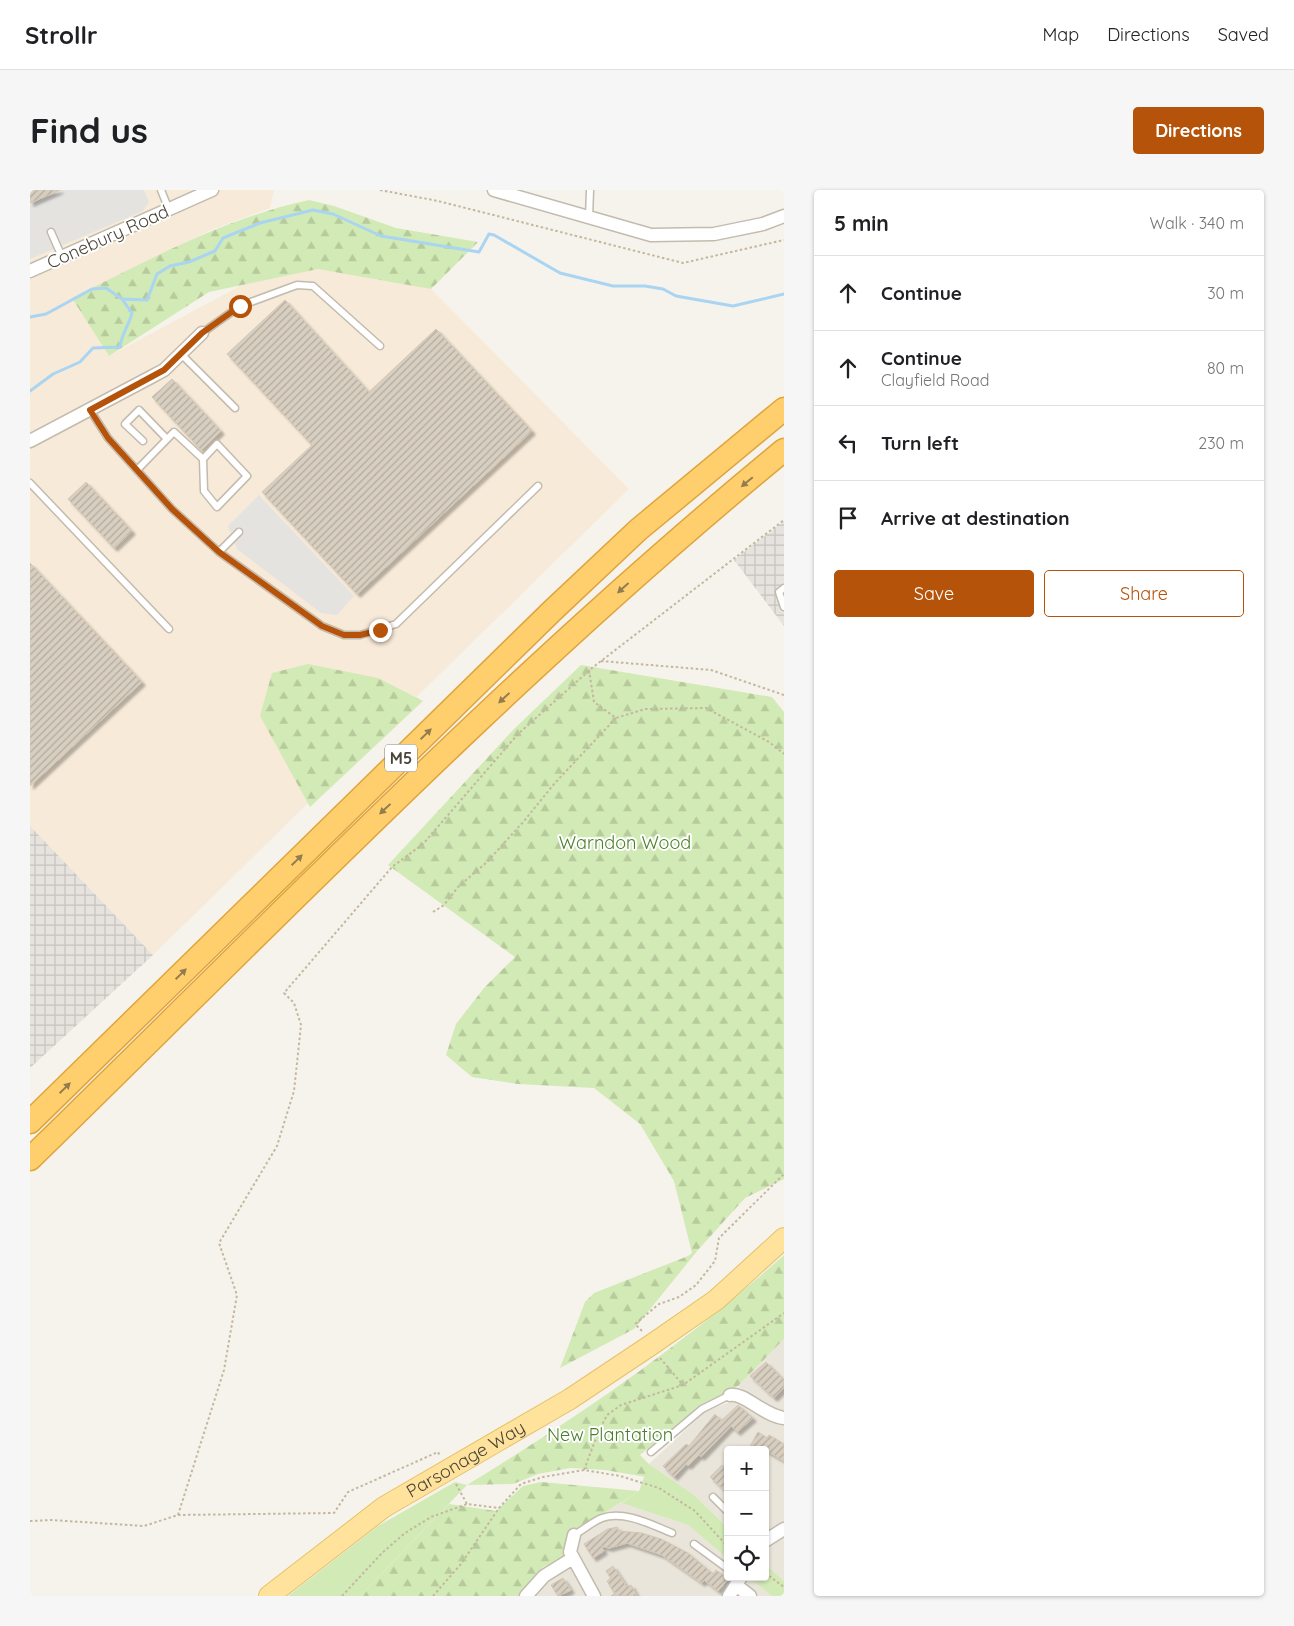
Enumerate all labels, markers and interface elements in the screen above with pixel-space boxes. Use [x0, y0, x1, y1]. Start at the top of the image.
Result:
text: Strollr [25, 20, 97, 50]
text: Map [1042, 23, 1079, 46]
text: Directions [1107, 23, 1190, 46]
text: Saved [1218, 23, 1269, 46]
button: Directions [1133, 107, 1264, 154]
text: Find us [30, 108, 148, 152]
street label: Conebury Road [43, 199, 172, 274]
text: 5 min [834, 210, 889, 236]
text: Walk · 340 m [1150, 213, 1244, 233]
icon: ahead [834, 279, 862, 307]
text: Continue [881, 281, 962, 305]
text: 30 m [1207, 283, 1244, 303]
route start [229, 295, 252, 318]
text: Continue [881, 346, 962, 370]
icon: ahead [834, 354, 862, 382]
text: 80 m [1207, 358, 1244, 378]
text: Clayfield Road [881, 370, 989, 390]
icon: left [834, 429, 862, 457]
text: Turn left [881, 431, 959, 455]
text: 230 m [1198, 433, 1244, 453]
one-way arrow [740, 476, 753, 487]
icon: arrive [834, 504, 862, 532]
text: Arrive at destination [881, 506, 1070, 530]
button: Save [834, 570, 1034, 617]
button: Share [1044, 570, 1244, 617]
one-way arrow [617, 582, 630, 593]
route end [369, 619, 392, 642]
one-way arrow [498, 692, 510, 704]
one-way arrow [419, 728, 431, 740]
road number: M5 [385, 744, 417, 772]
one-way arrow [380, 803, 392, 815]
park label: Warndon Wood [559, 831, 691, 854]
one-way arrow [291, 854, 303, 866]
one-way arrow [175, 968, 187, 980]
one-way arrow [59, 1082, 71, 1094]
street label: Parsonage Way [402, 1416, 529, 1503]
park label: New Plantation [547, 1423, 673, 1446]
map controls [724, 1446, 769, 1581]
button: + [724, 1446, 769, 1491]
button: − [724, 1491, 769, 1536]
button: locate [724, 1536, 769, 1581]

